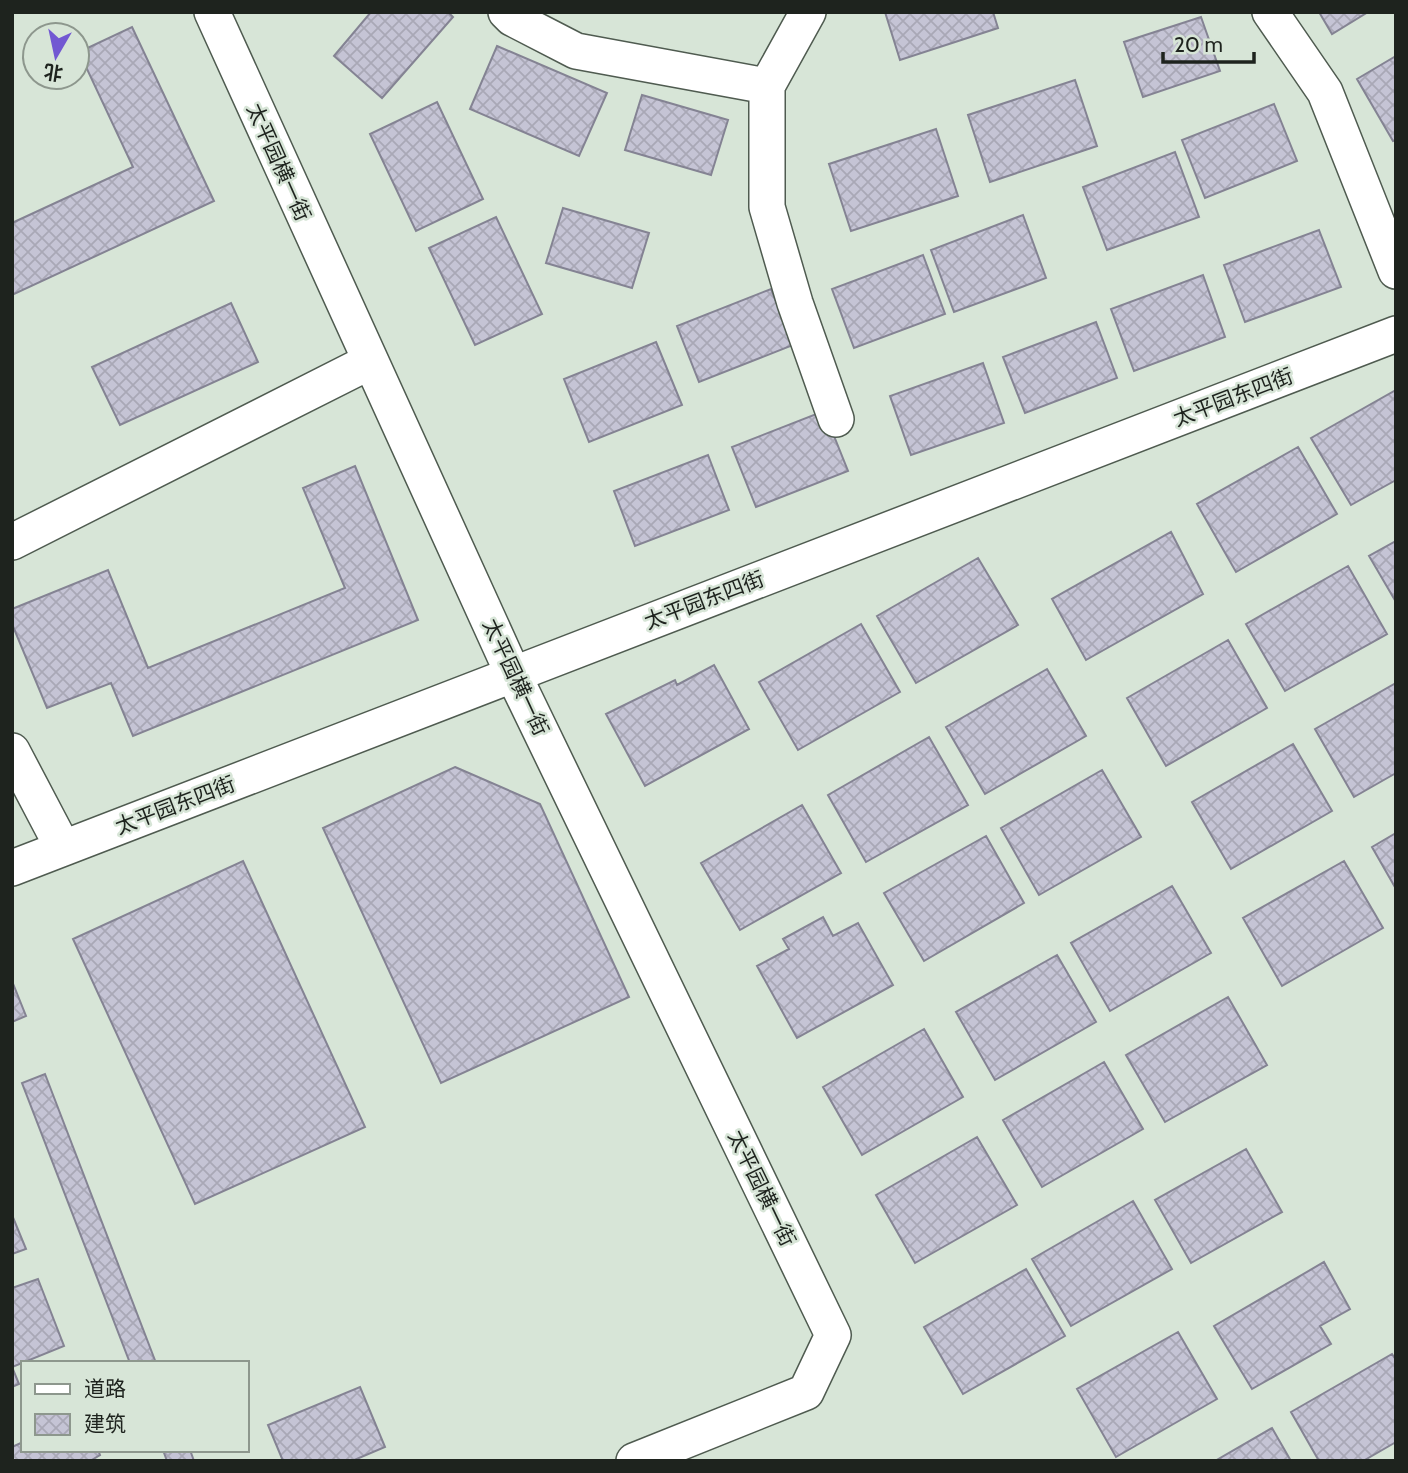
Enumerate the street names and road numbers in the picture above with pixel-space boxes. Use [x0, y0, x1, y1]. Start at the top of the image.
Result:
street label: 太平园横一街 [242, 99, 316, 225]
street label: 太平园东四街 [1170, 363, 1296, 431]
street label: 太平园东四街 [641, 566, 767, 634]
street label: 太平园横一街 [478, 615, 554, 739]
street label: 太平园东四街 [112, 771, 238, 839]
street label: 太平园横一街 [723, 1126, 801, 1250]

